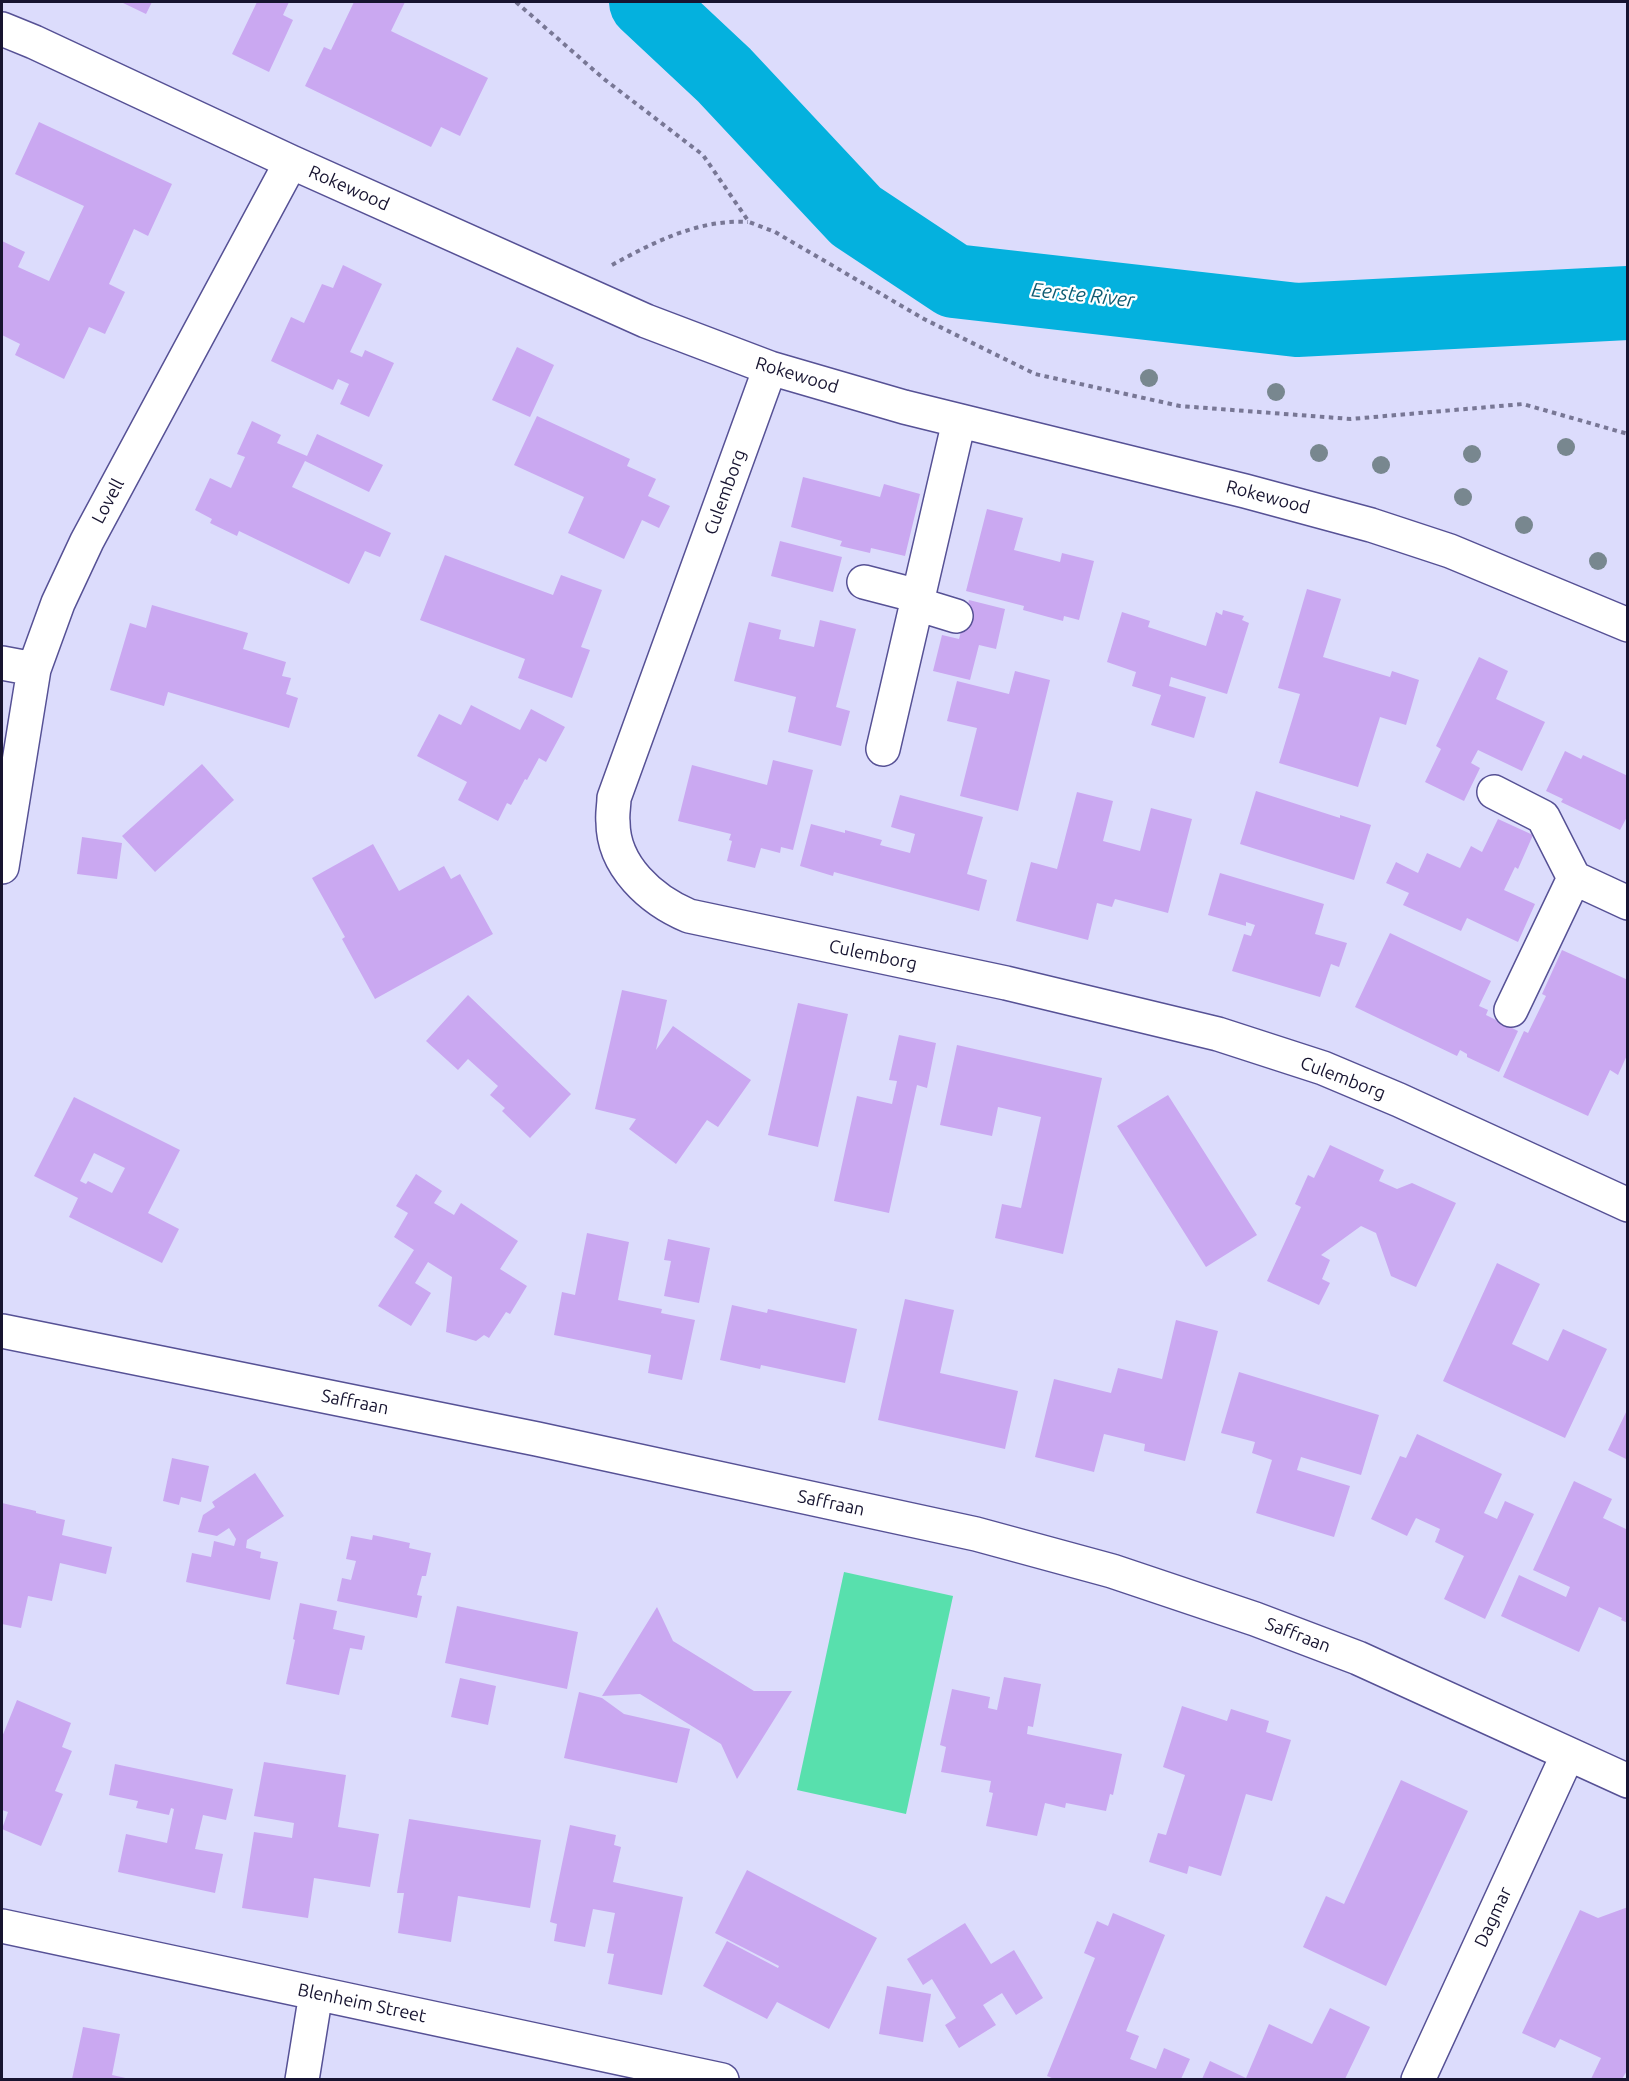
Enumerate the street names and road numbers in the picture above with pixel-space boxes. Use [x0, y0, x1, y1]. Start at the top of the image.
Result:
street label: Rokewood [305, 161, 393, 215]
street label: Rokewood [753, 352, 841, 398]
street label: Culemborg [700, 446, 750, 538]
street label: Lovell [87, 475, 129, 527]
street label: Rokewood [1224, 475, 1312, 519]
street label: Culemborg [827, 935, 919, 975]
street label: Culemborg [1297, 1052, 1389, 1104]
street label: Saffraan [320, 1385, 390, 1419]
street label: Saffraan [795, 1485, 867, 1521]
street label: Saffraan [1262, 1613, 1334, 1657]
street label: Dagmar [1470, 1883, 1516, 1951]
street label: Blenheim Street [296, 1979, 428, 2027]

